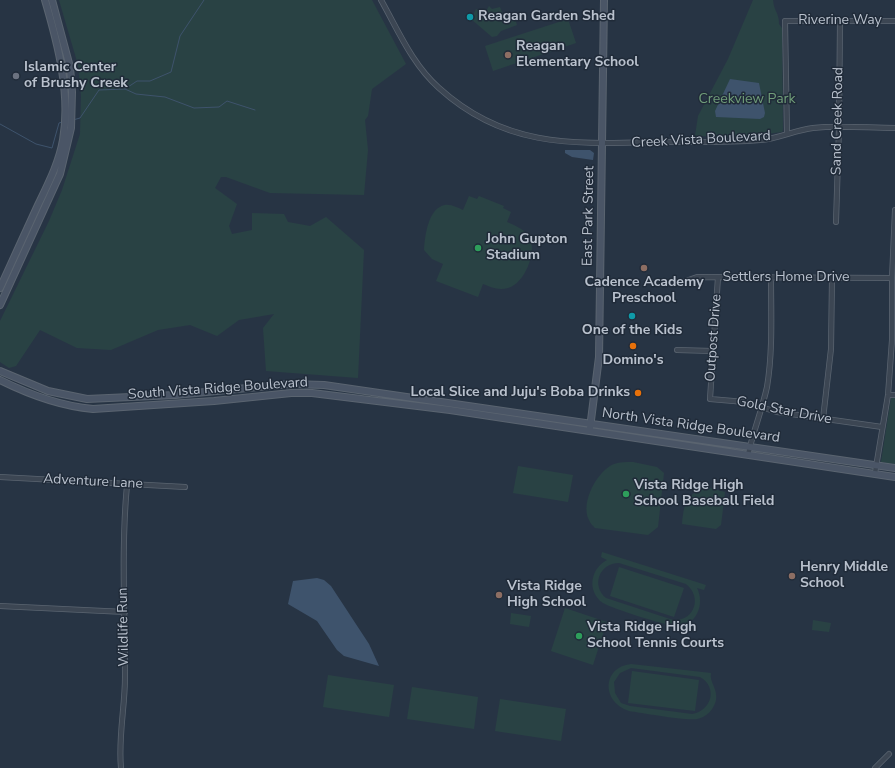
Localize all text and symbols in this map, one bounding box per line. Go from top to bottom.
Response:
place label: Reagan Garden Shed [478,9,615,25]
marker: Reagan Garden Shed [465,12,475,22]
street label: Riverine Way [798,13,882,29]
place label: Reagan Elementary School [516,39,639,72]
marker: Reagan Elementary School [503,50,513,60]
place label: Islamic Center of Brushy Creek [24,60,128,92]
street label: Sand Creek Road [829,67,847,175]
marker: Islamic Center of Brushy Creek [11,71,21,81]
park label: Creekview Park [698,92,796,108]
street label: Creek Vista Boulevard [631,128,771,152]
street label: East Park Street [580,166,598,266]
place label: John Gupton Stadium [486,232,567,264]
marker: John Gupton Stadium [473,243,483,253]
marker: Cadence Academy Preschool [639,263,649,273]
street label: Settlers Home Drive [722,270,850,286]
place label: Cadence Academy Preschool [584,275,704,308]
street label: Outpost Drive [703,294,725,382]
marker: One of the Kids [627,311,637,321]
place label: One of the Kids [582,323,682,339]
marker: Domino's [628,341,638,351]
place label: Domino's [602,353,664,369]
street label: South Vista Ridge Boulevard [127,374,309,404]
place label: Local Slice and Juju's Boba Drinks [410,385,630,401]
marker: Local Slice and Juju's Boba Drinks [633,388,643,398]
street label: Gold Star Drive [735,394,833,428]
street label: North Vista Ridge Boulevard [601,405,781,447]
street label: Adventure Lane [43,471,143,493]
place label: Vista Ridge High School Baseball Field [634,478,774,510]
marker: Vista Ridge High School Baseball Field [621,489,631,499]
place label: Henry Middle School [800,560,888,592]
marker: Henry Middle School [787,571,797,581]
place label: Vista Ridge High School [507,579,586,612]
street label: Wildlife Run [115,587,133,667]
marker: Vista Ridge High School [494,590,504,600]
place label: Vista Ridge High School Tennis Courts [587,620,724,652]
marker: Vista Ridge High School Tennis Courts [574,631,584,641]

